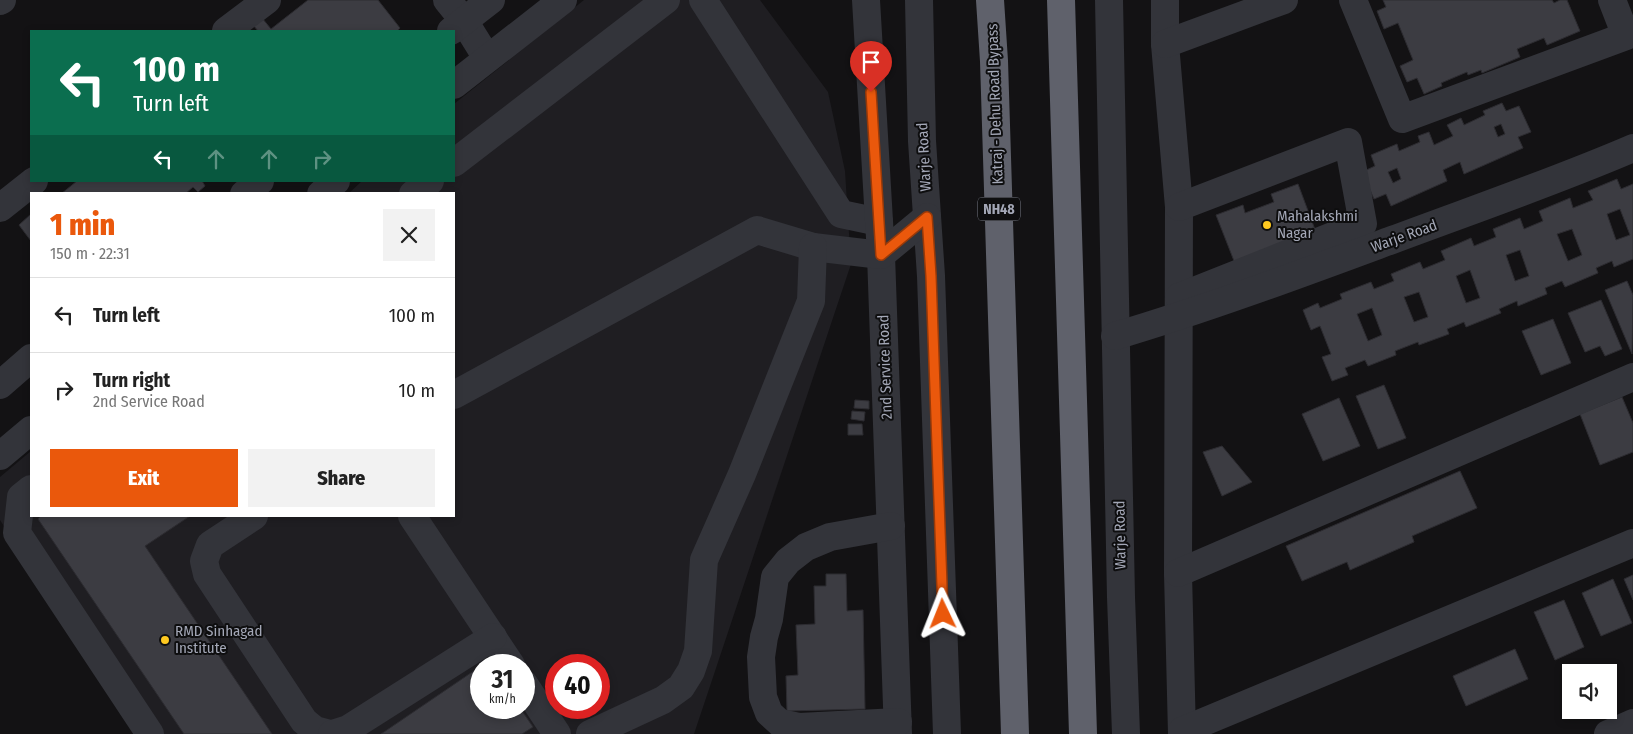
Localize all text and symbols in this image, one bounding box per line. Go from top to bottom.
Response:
street label: Katraj - Dehu Road Bypass [983,23,1007,185]
pin [850,41,892,92]
text: 100 m [133,48,220,90]
icon: arrive [857,48,885,76]
icon: left [50,50,115,115]
text: Turn left [133,90,209,117]
street label: Warje Road [913,122,935,192]
icon: left [149,145,177,173]
icon: ahead [202,145,230,173]
icon: ahead [255,145,283,173]
icon: right [308,145,336,173]
road number: NH48 [978,198,1020,220]
text: 1 min [50,207,115,243]
place label: Mahalakshmi Nagar [1277,207,1358,242]
button: close [383,209,435,261]
street label: Warje Road [1368,216,1440,256]
marker: Mahalakshmi Nagar [1261,219,1273,231]
text: 150 m · 22:31 [50,244,130,263]
icon: left [50,301,78,329]
text: Turn left [93,304,160,327]
text: 100 m [389,304,435,327]
street label: 2nd Service Road [874,314,896,420]
text: Turn right [93,369,170,392]
icon: right [50,376,78,404]
text: 10 m [399,379,435,402]
text: 2nd Service Road [93,392,205,411]
button: Exit [50,449,238,507]
button: Share [248,449,435,507]
street label: Warje Road [1110,500,1130,570]
position arrow [916,587,968,639]
place label: RMD Sinhagad Institute [175,622,262,657]
marker: RMD Sinhagad Institute [159,634,171,646]
speed limit sign: 40 [545,654,610,719]
map controls [1562,664,1617,719]
button: sound [1562,664,1617,719]
text: 31 [492,665,513,695]
text: km/h [489,692,516,706]

